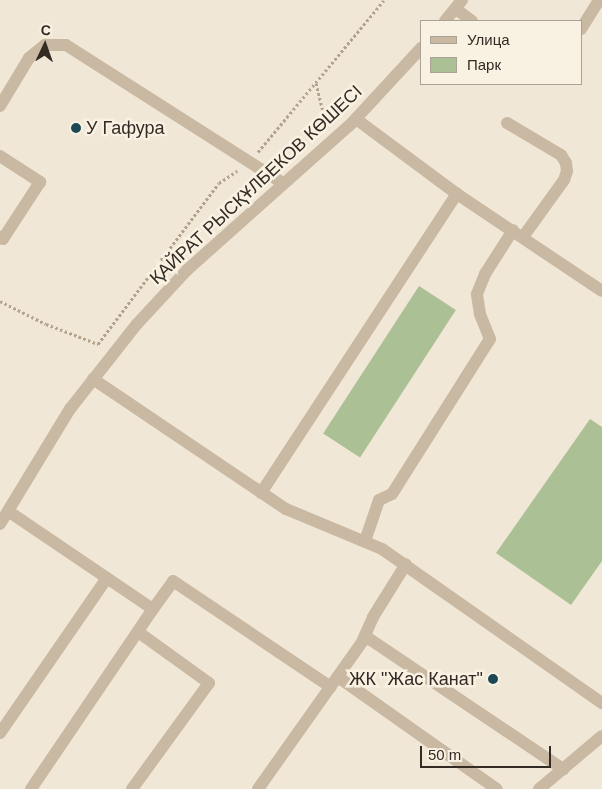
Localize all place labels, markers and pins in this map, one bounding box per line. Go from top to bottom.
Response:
place label: У Гафура [86,117,165,139]
marker: У Гафура [70,122,82,134]
place label: ЖК "Жас Канат" [349,668,483,690]
marker: ЖК "Жас Канат" [487,673,499,685]

